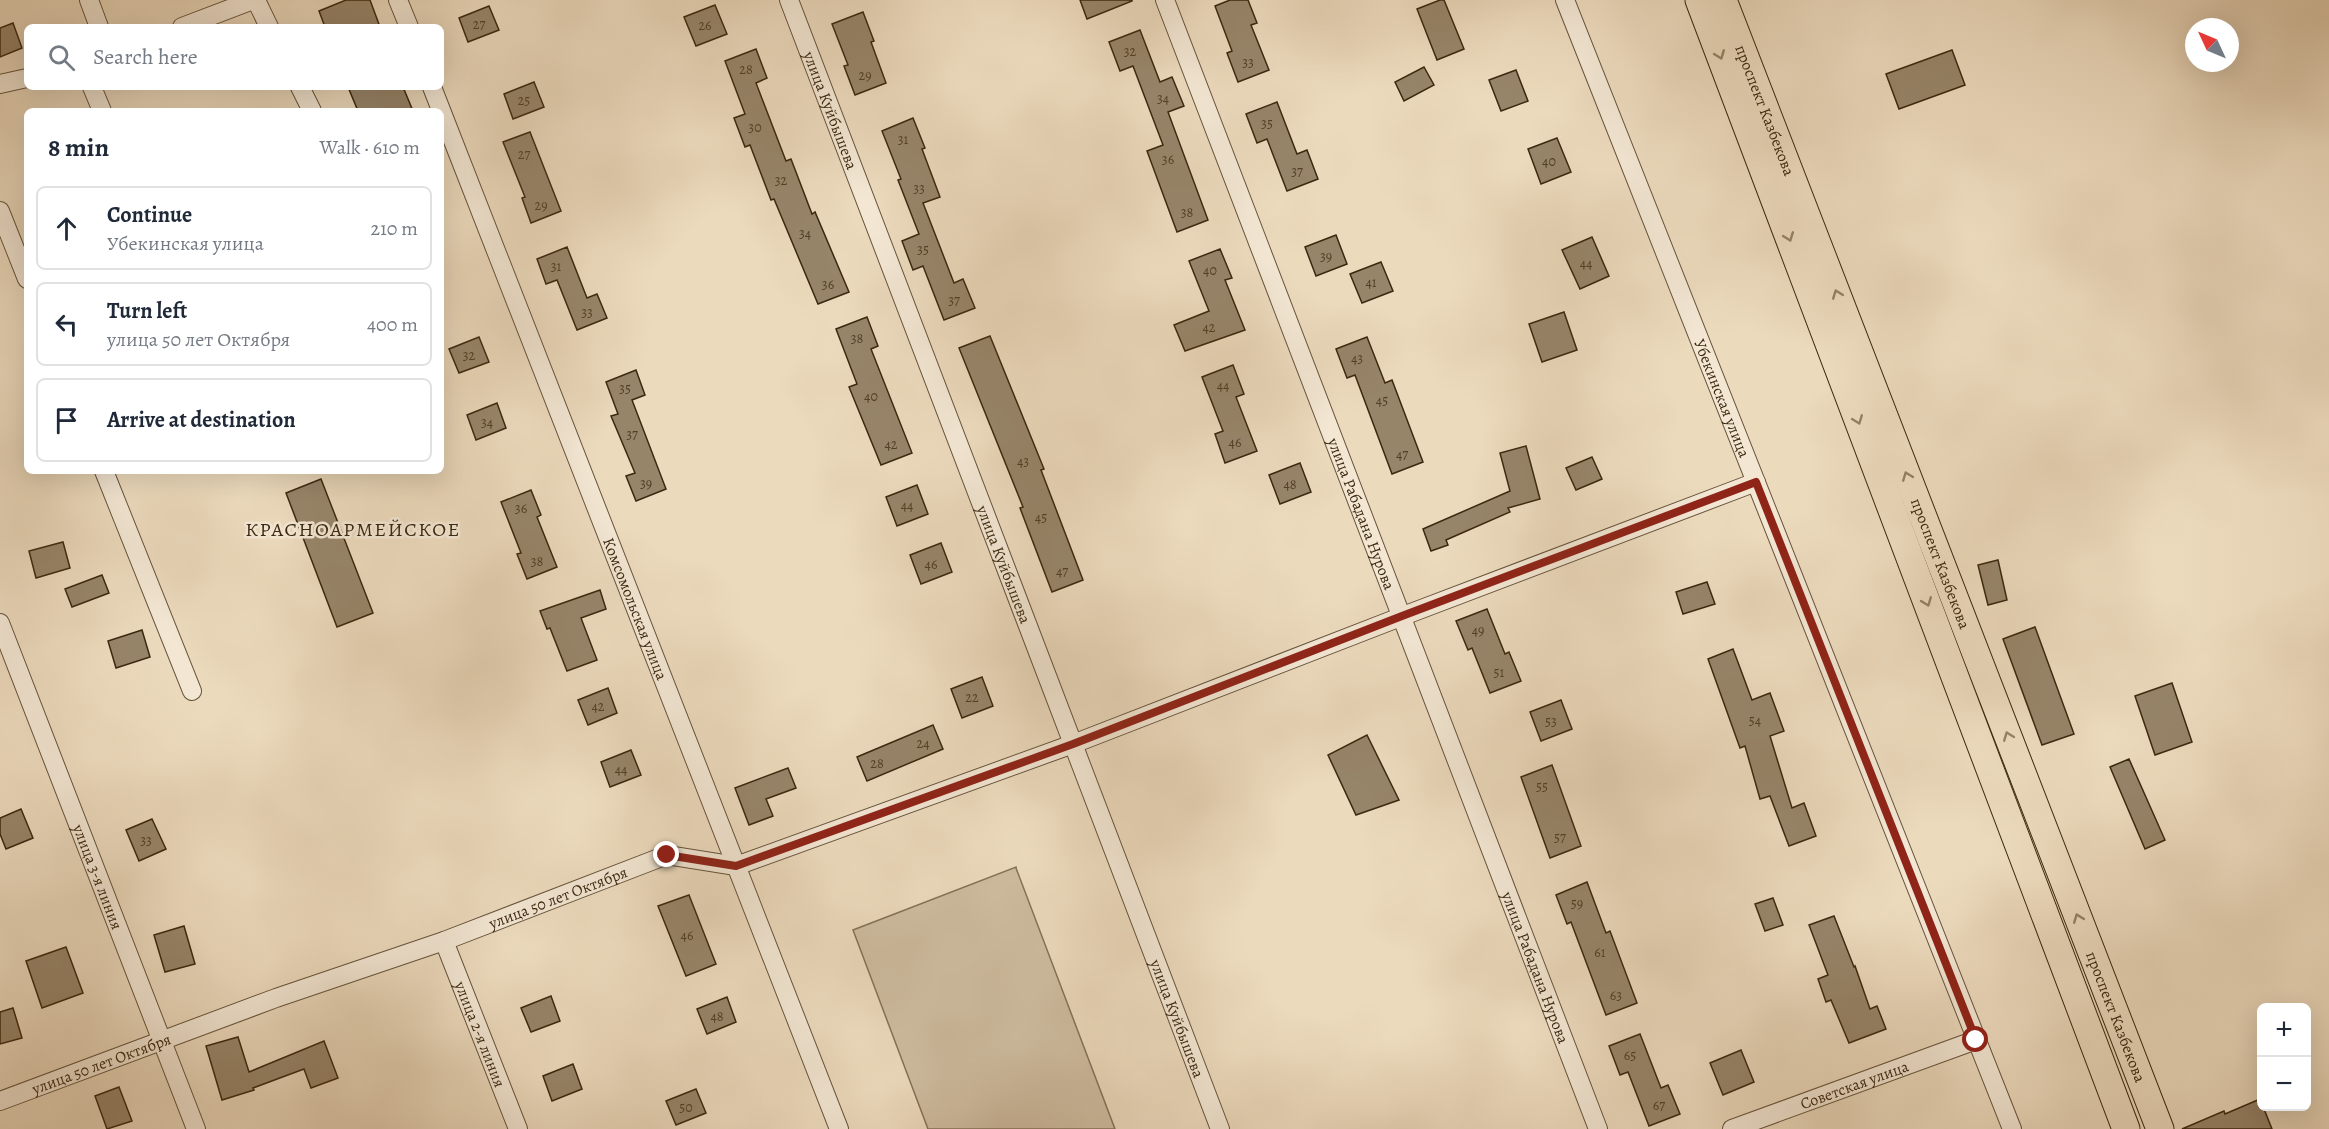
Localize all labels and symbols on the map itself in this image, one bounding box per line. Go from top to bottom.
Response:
house number: 27 [473,15,485,34]
house number: 26 [698,16,712,35]
north arrow [2185,18,2239,72]
house number: 32 [1124,42,1137,61]
street label: проспект Казбекова [1729,42,1800,180]
street label: улица Куйбышева [797,47,863,173]
one-way arrow [1713,49,1725,60]
house number: 33 [1242,53,1254,72]
house number: 28 [739,60,753,79]
house number: 29 [858,66,872,85]
house number: 34 [1157,89,1169,108]
house number: 25 [518,91,530,110]
house number: 35 [1261,114,1273,133]
house number: 30 [748,118,762,137]
house number: 31 [898,130,909,149]
house number: 27 [518,145,530,164]
house number: 36 [1162,150,1174,169]
house number: 40 [1542,152,1556,171]
house number: 37 [1291,162,1303,181]
house number: 32 [775,171,788,190]
house number: 33 [913,179,925,198]
house number: 29 [534,196,548,215]
house number: 38 [1181,203,1194,222]
house number: 34 [799,224,811,243]
one-way arrow [1782,231,1794,242]
house number: 35 [917,240,929,259]
house number: 39 [1320,247,1332,266]
house number: 44 [1580,254,1592,273]
house number: 31 [551,257,562,276]
house number: 40 [1203,261,1217,280]
house number: 41 [1365,273,1377,292]
house number: 36 [822,275,834,294]
one-way arrow [1831,289,1844,300]
house number: 37 [948,291,960,310]
house number: 33 [581,303,593,322]
house number: 42 [1203,318,1216,337]
house number: 38 [851,329,864,348]
street label: Убекинская улица [1688,336,1755,461]
house number: 32 [463,346,476,365]
house number: 43 [1351,349,1363,368]
house number: 44 [1217,376,1229,395]
house number: 35 [619,379,631,398]
house number: 40 [864,387,878,406]
house number: 45 [1376,391,1388,410]
house number: 34 [481,413,493,432]
one-way arrow [1851,413,1863,424]
house number: 37 [626,425,638,444]
house number: 46 [1229,433,1241,452]
street label: улица Рабадана Нурова [1322,434,1400,594]
house number: 42 [885,435,898,454]
house number: 47 [1396,445,1408,464]
house number: 43 [1017,452,1029,471]
one-way arrow [1902,471,1914,482]
house number: 39 [640,474,652,493]
house number: 48 [1283,475,1297,494]
street label: проспект Казбекова [1905,495,1976,633]
house number: 44 [901,496,913,515]
house number: 36 [515,499,527,518]
street label: улица Куйбышева [971,501,1036,627]
house number: 45 [1035,508,1047,527]
district label: КРАСНОАРМЕЙСКОЕ [245,516,461,543]
street label: Комсомольская улица [597,535,673,684]
house number: 38 [531,552,544,571]
house number: 46 [925,555,937,574]
house number: 47 [1056,562,1068,581]
one-way arrow [1920,596,1932,607]
house number: 49 [1472,621,1484,640]
house number: 51 [1494,663,1505,682]
house number: 22 [965,688,979,707]
house number: 42 [592,697,605,716]
house number: 54 [1749,711,1761,730]
house number: 53 [1545,712,1557,731]
one-way arrow [2002,731,2015,742]
house number: 24 [917,734,930,753]
house number: 28 [870,754,884,773]
house number: 44 [615,760,627,779]
house number: 55 [1536,777,1548,796]
street label: улица 3-я линия [67,820,128,933]
house number: 57 [1554,828,1566,847]
house number: 33 [140,831,152,850]
route end [653,841,679,867]
street label: улица 50 лет Октября [485,861,631,935]
street label: улица Рабадана Нурова [1496,888,1574,1047]
house number: 59 [1571,894,1583,913]
one-way arrow [2073,913,2085,924]
house number: 46 [681,926,693,945]
house number: 61 [1594,943,1606,962]
street label: проспект Казбекова [2080,948,2151,1086]
street label: улица Куйбышева [1144,955,1210,1082]
street label: улица 2-я линия [449,977,511,1091]
house number: 63 [1610,986,1622,1005]
house number: 48 [710,1007,724,1026]
route start [1962,1026,1988,1052]
street label: улица 50 лет Октября [28,1028,174,1100]
house number: 65 [1624,1046,1636,1065]
street label: Советская улица [1797,1055,1912,1115]
house number: 67 [1653,1096,1665,1115]
house number: 50 [679,1098,693,1117]

